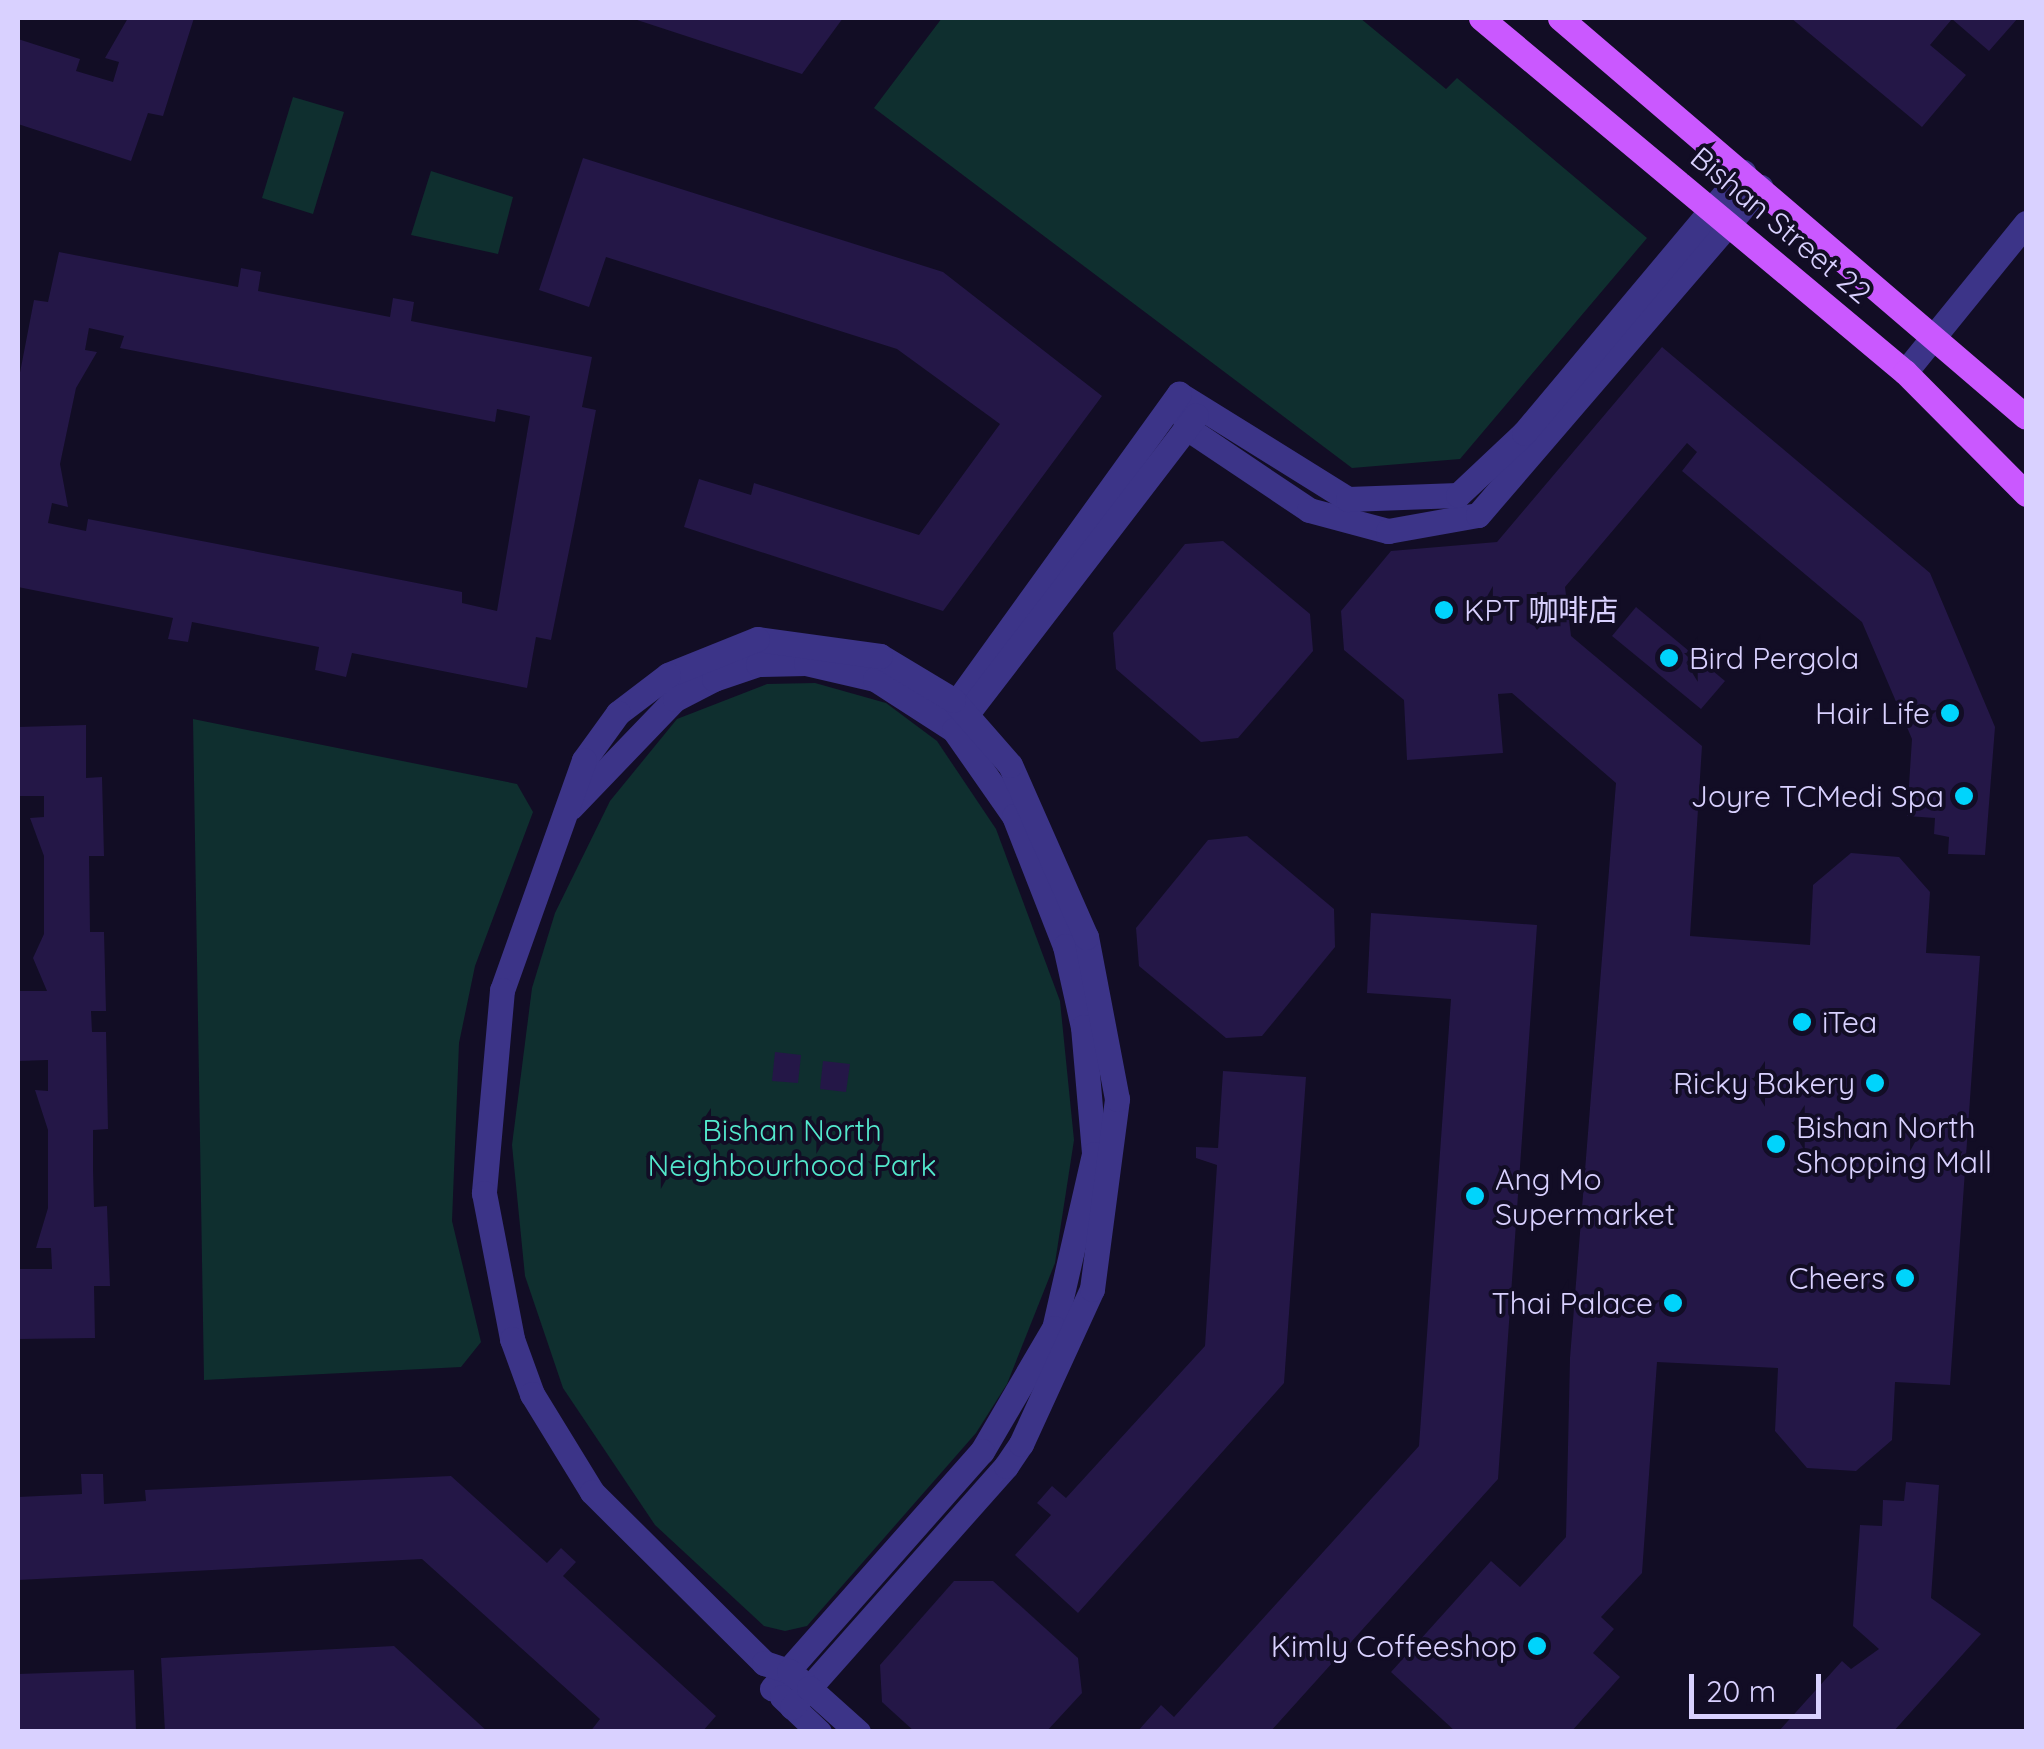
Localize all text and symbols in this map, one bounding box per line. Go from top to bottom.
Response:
street label: Bishan Street 22 [1684,139,1878,311]
place label: KPT 咖啡店 [1464,592,1618,628]
marker: KPT 咖啡店 [1433,599,1455,621]
place label: Bird Pergola [1689,640,1859,676]
marker: Bird Pergola [1658,647,1680,669]
place label: Hair Life [1815,695,1930,731]
marker: Hair Life [1939,702,1961,724]
place label: Joyre TCMedi Spa [1691,778,1944,814]
marker: Joyre TCMedi Spa [1953,785,1975,807]
place label: iTea [1822,1004,1877,1040]
marker: iTea [1791,1011,1813,1033]
place label: Ricky Bakery [1673,1065,1855,1101]
marker: Ricky Bakery [1864,1072,1886,1094]
place label: Bishan North Shopping Mall [1796,1109,1992,1180]
park label: Bishan North Neighbourhood Park [647,1112,937,1182]
marker: Bishan North Shopping Mall [1765,1133,1787,1155]
place label: Ang Mo Supermarket [1495,1161,1675,1232]
marker: Ang Mo Supermarket [1464,1185,1486,1207]
place label: Cheers [1789,1260,1885,1296]
marker: Cheers [1894,1267,1916,1289]
place label: Thai Palace [1492,1285,1653,1321]
marker: Thai Palace [1662,1292,1684,1314]
place label: Kimly Coffeeshop [1271,1628,1517,1664]
marker: Kimly Coffeeshop [1526,1635,1548,1657]
scale bar [1694,1654,1826,1716]
text: 20 m [1706,1672,1776,1710]

